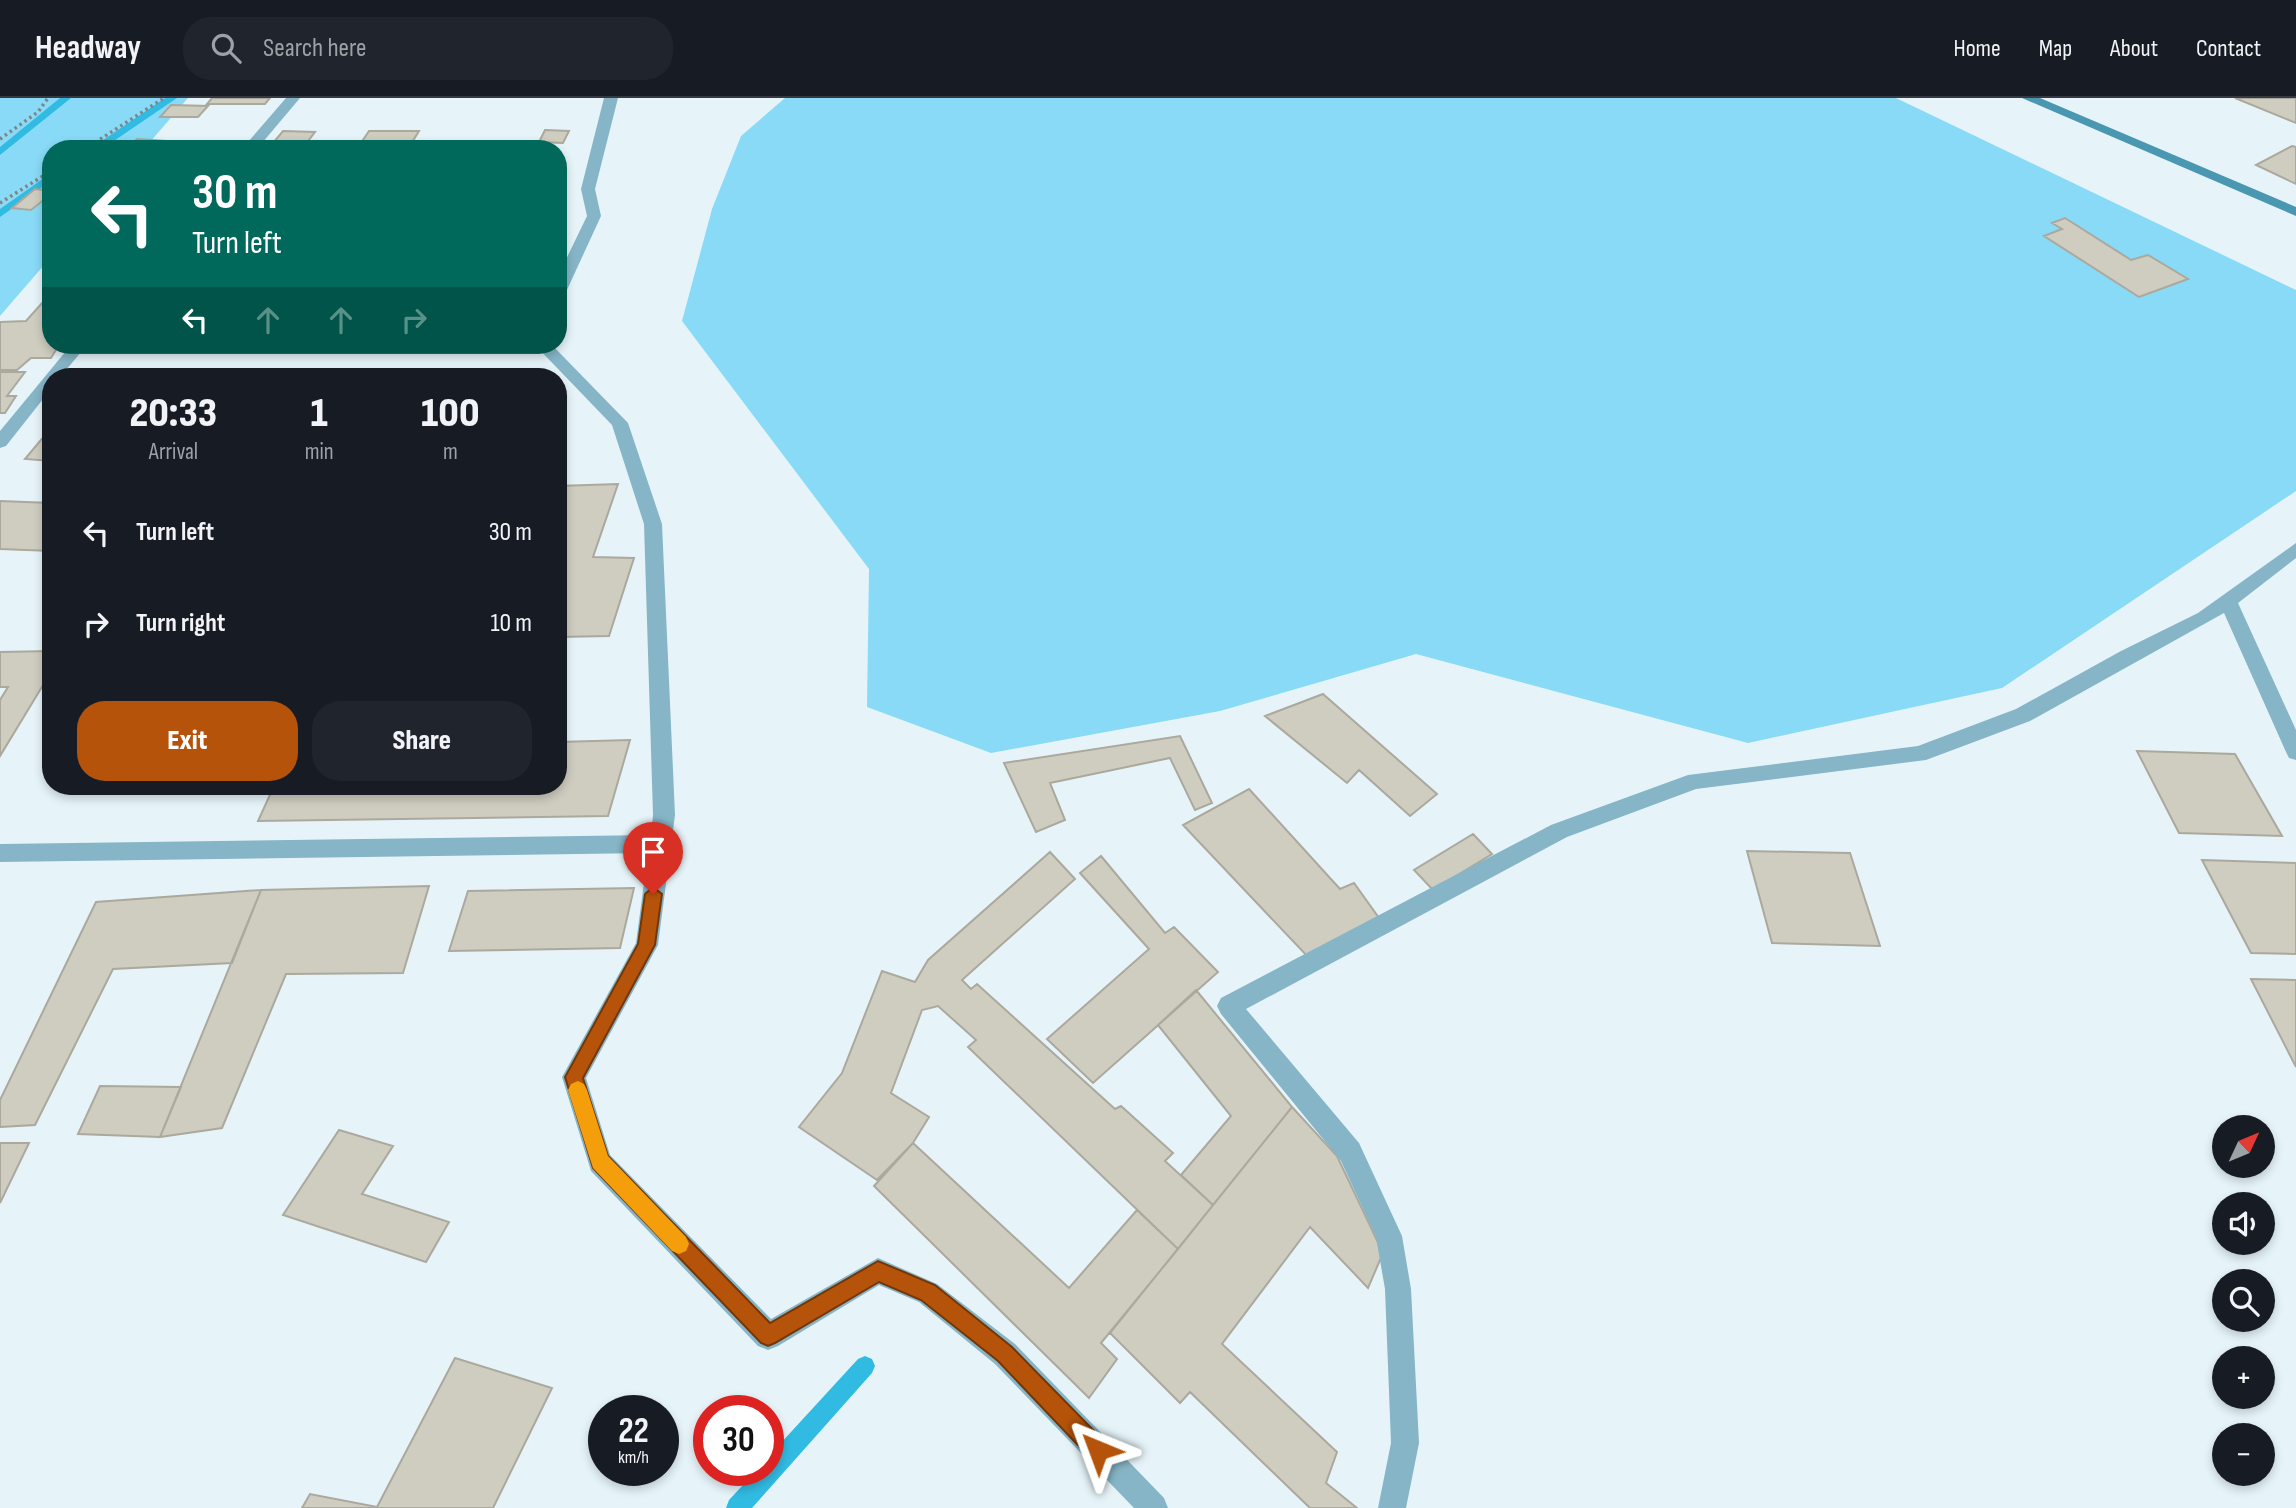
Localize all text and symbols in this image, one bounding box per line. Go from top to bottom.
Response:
search box [183,17,673,80]
text: Headway [35,28,141,68]
icon: search [207,29,245,67]
text: Search here [263,33,366,64]
text: Home [1953,34,2001,63]
text: Map [2039,34,2072,63]
text: About [2110,34,2158,63]
text: Contact [2196,34,2261,63]
text: 30 m [192,164,277,223]
icon: left [77,168,168,259]
text: Turn left [192,224,282,263]
icon: left [176,301,214,339]
icon: ahead [249,301,287,339]
icon: ahead [322,301,360,339]
icon: right [395,301,433,339]
text: 20:33 [130,388,217,439]
text: 1 [311,388,328,439]
text: 100 [421,388,479,439]
text: Arrival [149,438,198,466]
text: min [305,438,334,466]
text: m [443,438,458,466]
icon: left [77,514,115,552]
text: Turn left [136,517,214,548]
text: 30 m [489,517,532,548]
icon: right [77,605,115,643]
text: Turn right [136,608,225,639]
text: 10 m [490,608,532,639]
button: Exit [77,701,298,781]
button: Share [312,701,532,781]
pin [623,822,683,894]
icon: arrive [634,833,672,871]
north arrow [2212,1115,2275,1178]
map controls [2212,1115,2275,1486]
button: sound [2212,1192,2275,1255]
button: search [2212,1269,2275,1332]
button: + [2212,1346,2275,1409]
speed limit sign: 30 [693,1395,784,1486]
text: 22 [618,1410,649,1453]
position arrow [1061,1413,1135,1487]
button: − [2212,1423,2275,1486]
text: km/h [618,1447,649,1468]

